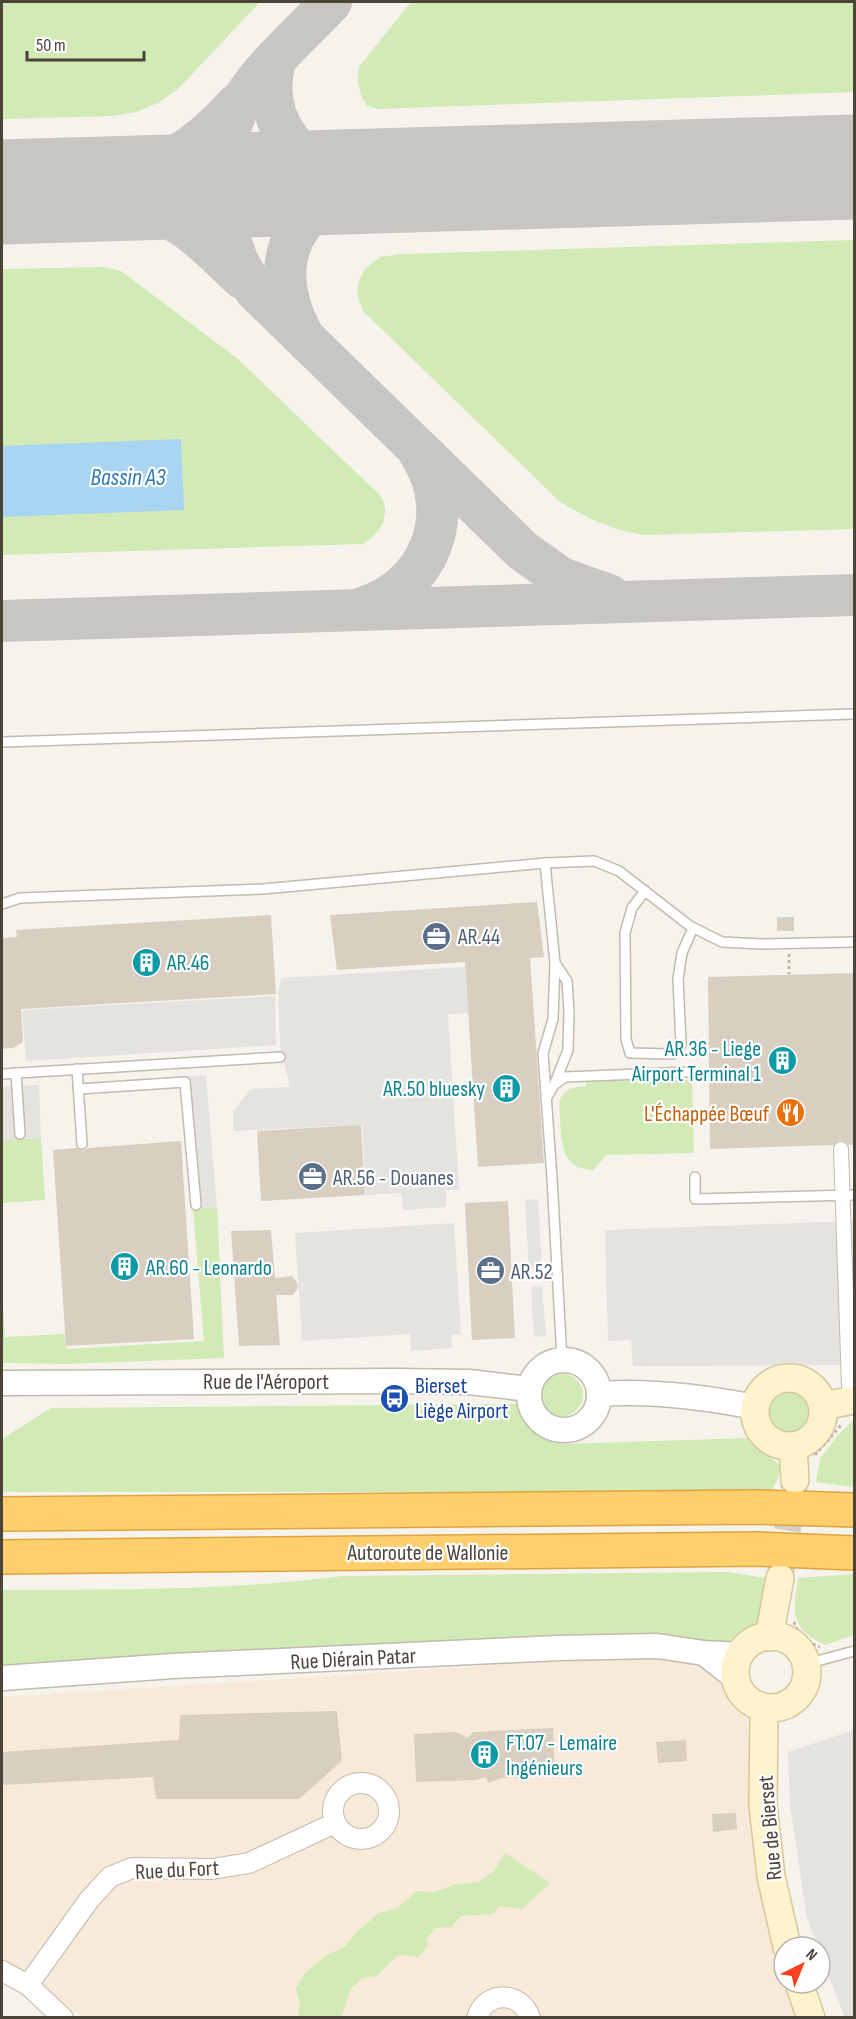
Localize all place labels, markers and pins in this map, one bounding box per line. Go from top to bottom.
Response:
office icon: AR.44 [421,920,453,952]
place label: AR.44 [457,924,500,951]
building icon: AR.46 [130,946,162,978]
place label: AR.46 [166,950,210,977]
place label: AR.36 - Liege Airport Terminal 1 [631,1036,761,1088]
building icon: AR.36 - Liege Airport Terminal 1 [766,1045,798,1077]
building icon: AR.50 bluesky [490,1072,522,1104]
place label: AR.50 bluesky [382,1076,485,1103]
restaurant icon: L'Échappée Bœuf [774,1097,806,1129]
place label: L'Échappée Bœuf [644,1101,770,1128]
office icon: AR.56 - Douanes [296,1161,328,1193]
place label: AR.56 - Douanes [332,1165,454,1192]
building icon: AR.60 - Leonardo [109,1251,141,1283]
place label: AR.60 - Leonardo [145,1255,272,1282]
office icon: AR.52 [474,1255,506,1287]
place label: AR.52 [510,1259,553,1286]
place label: Bierset Liège Airport [415,1373,509,1425]
bus stop icon: Bierset Liège Airport [378,1382,410,1414]
place label: FT.07 - Lemaire Ingénieurs [506,1730,617,1782]
building icon: FT.07 - Lemaire Ingénieurs [469,1739,501,1771]

